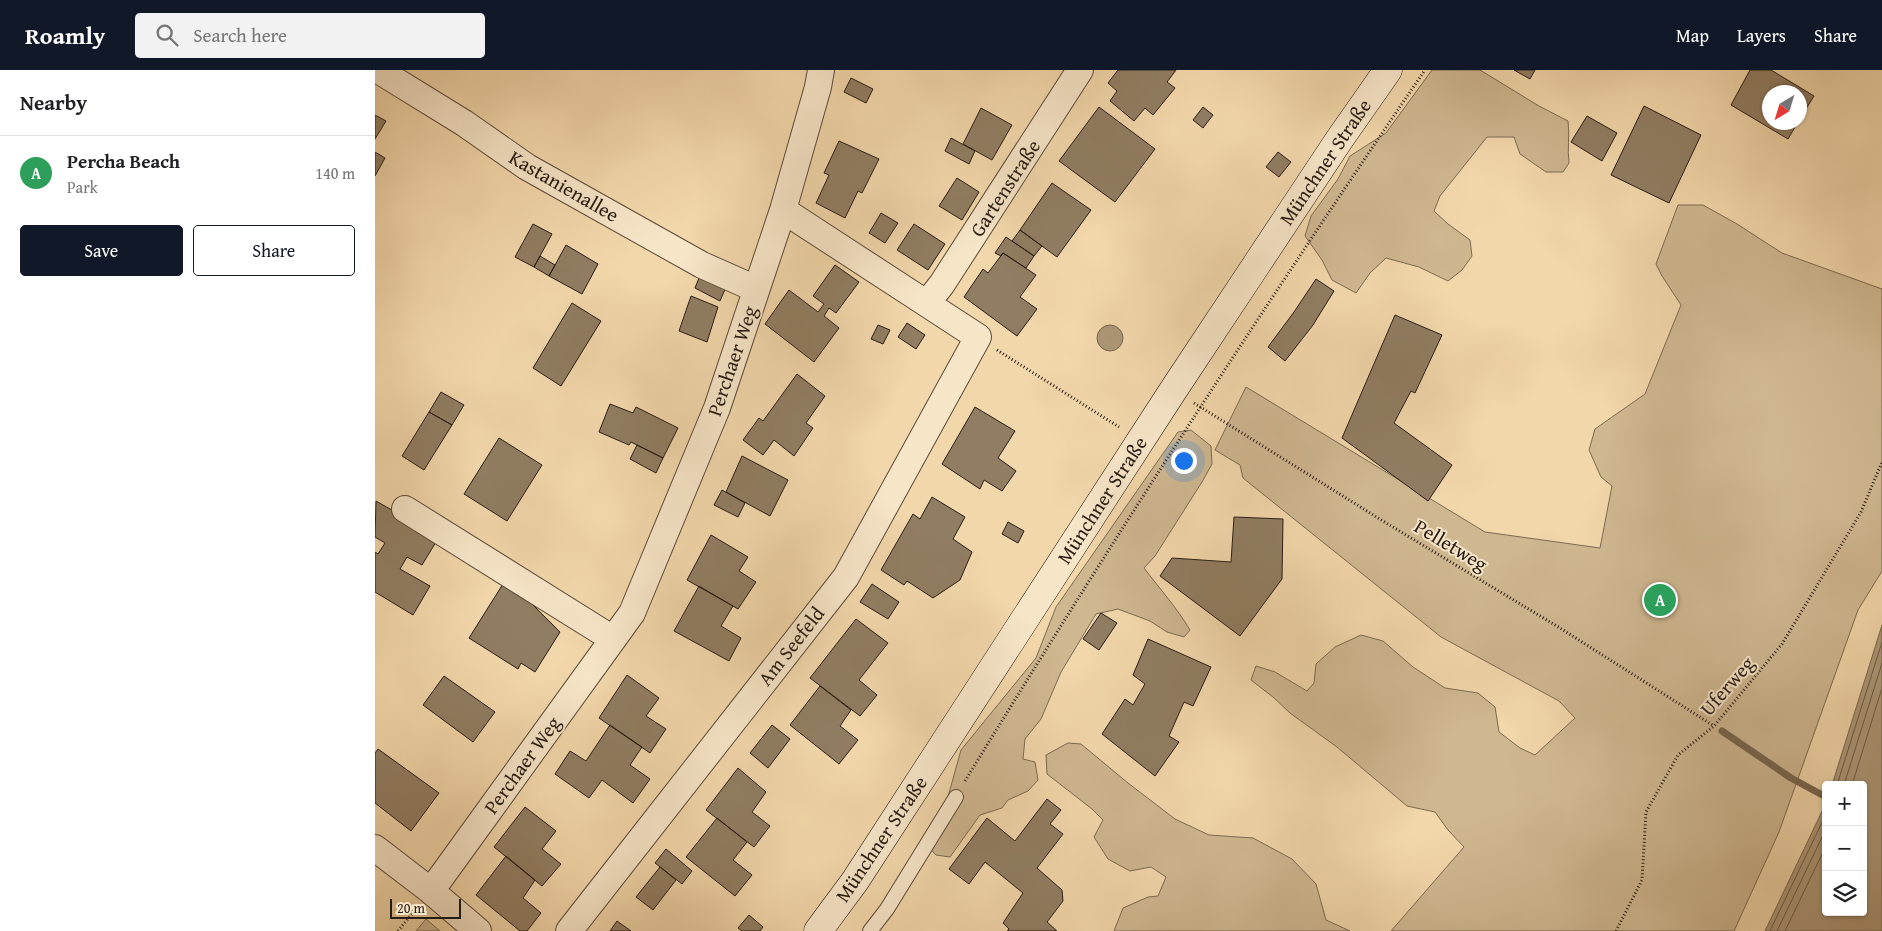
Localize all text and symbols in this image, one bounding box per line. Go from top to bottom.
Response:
search box [135,13,485,58]
text: Roamly [25,18,105,53]
icon: search [153,21,181,49]
text: Search here [193,21,287,49]
text: Map [1676,22,1709,49]
text: Layers [1737,22,1786,49]
text: Share [1814,22,1857,49]
north arrow [1762,85,1807,130]
text: Nearby [20,87,87,118]
street label: Münchner Straße [1271,93,1378,231]
street label: Gartenstraße [962,133,1047,242]
street label: Kastanienallee [504,142,625,229]
text: Percha Beach [67,147,180,175]
text: A [31,161,41,185]
text: 140 m [315,161,355,185]
text: Park [67,175,98,199]
button: Save [20,225,183,276]
button: Share [193,225,355,276]
street label: Perchaer Weg [699,302,764,420]
street label: Münchner Straße [1049,430,1154,569]
your location [1171,448,1197,474]
street label: Pelletweg [1409,511,1493,578]
pin: A [1644,581,1676,619]
street label: Am Seefeld [750,600,831,691]
street label: Uferweg [1693,650,1761,722]
street label: Perchaer Weg [476,710,567,820]
street label: Münchner Straße [827,770,934,908]
map controls [1822,781,1867,916]
button: + [1822,781,1867,826]
button: − [1822,826,1867,871]
button: layers [1822,871,1867,916]
scale bar [390,896,461,919]
text: 20 m [397,898,425,918]

